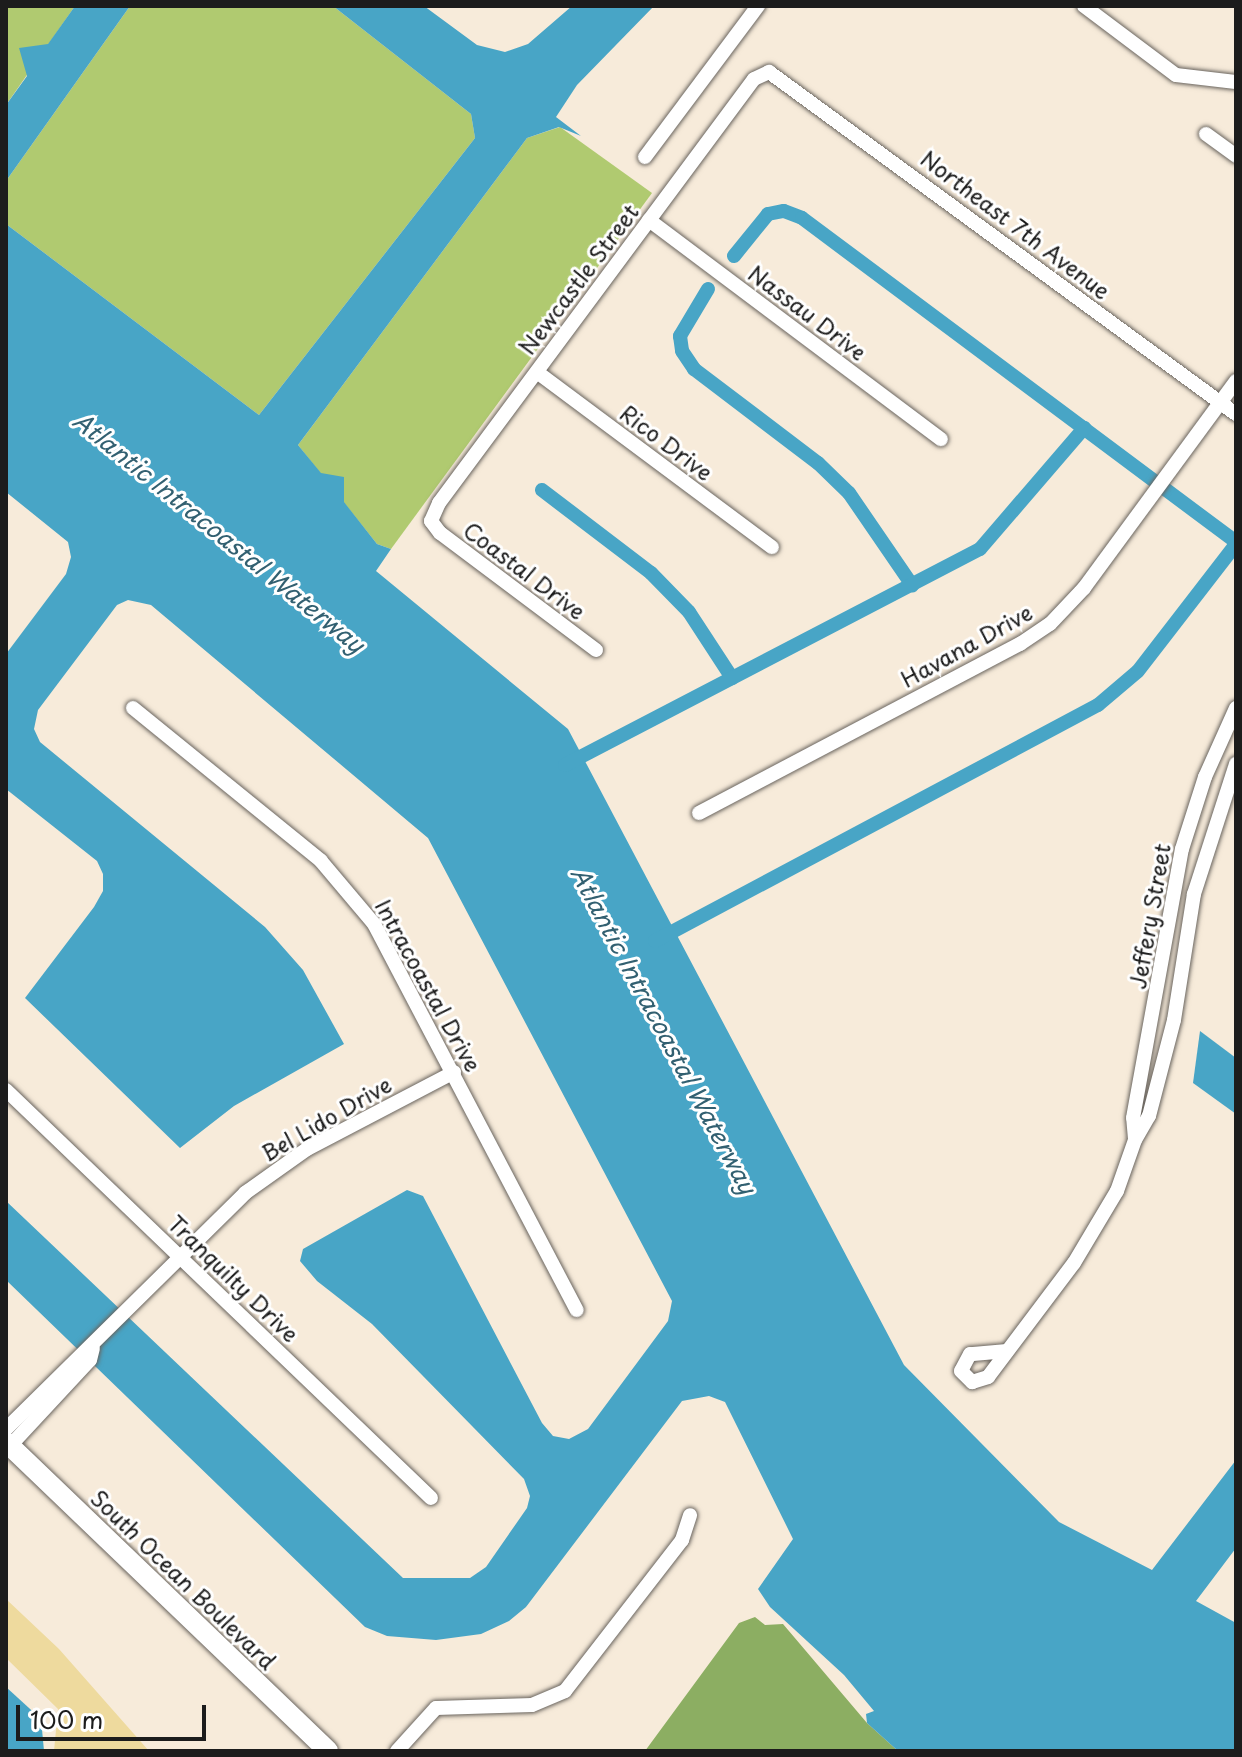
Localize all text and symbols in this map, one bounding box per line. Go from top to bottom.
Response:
street label: Northeast 7th Avenue [916,144,1116,304]
street label: Newcastle Street [513,198,643,360]
street label: Nassau Drive [744,259,872,365]
street label: Rico Drive [616,399,718,485]
water label: Atlantic Intracoastal Waterway [67,405,371,659]
street label: Coastal Drive [459,516,591,624]
street label: Havana Drive [896,598,1036,692]
street label: Jeffery Street [1123,841,1175,991]
water label: Atlantic Intracoastal Waterway [565,861,763,1199]
street label: Intracoastal Drive [371,894,487,1076]
street label: Bel Lido Drive [256,1070,396,1166]
street label: Tranquilty Drive [163,1209,305,1347]
street label: South Ocean Boulevard [86,1484,282,1674]
scale bar [20,1689,210,1739]
text: 100 m [30,1701,103,1737]

